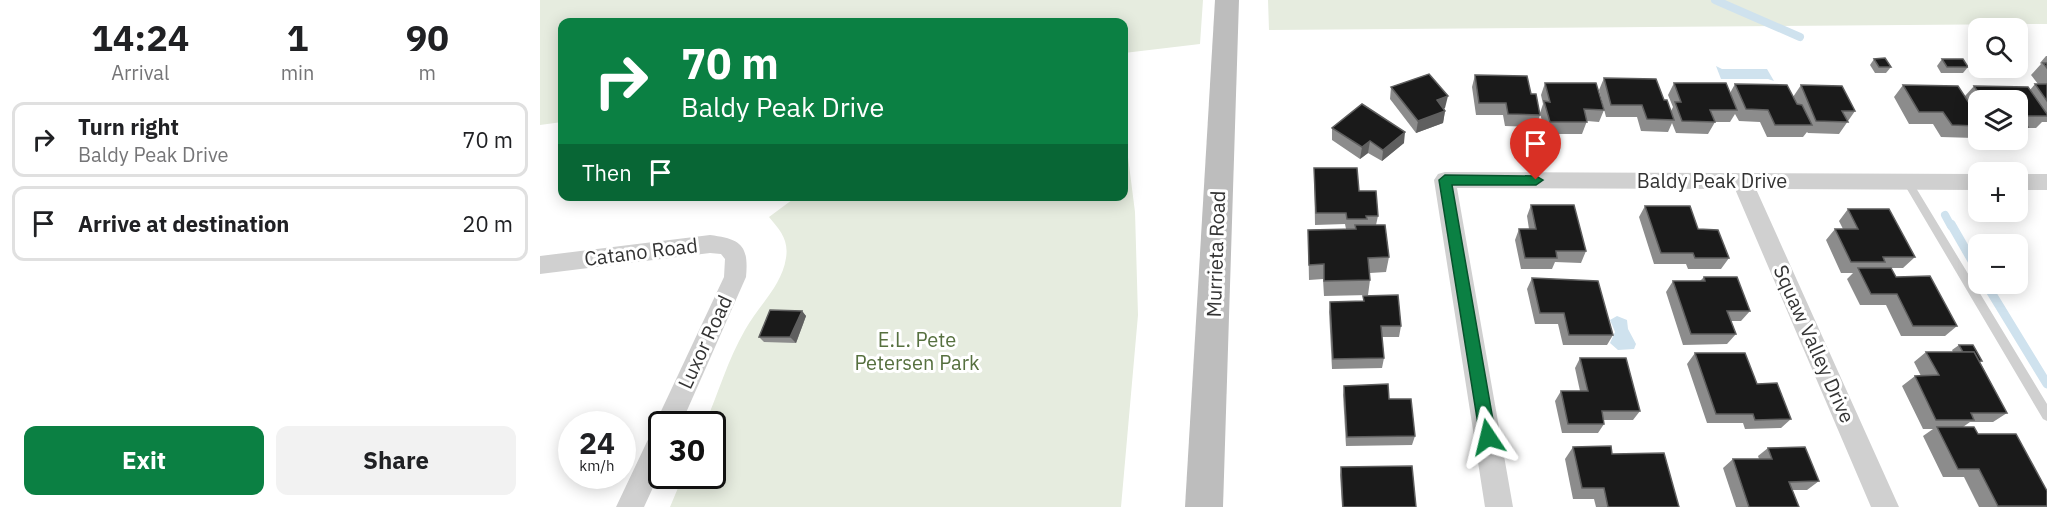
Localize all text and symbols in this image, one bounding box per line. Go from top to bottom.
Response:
text: 14:24 [91,14,189,61]
text: 1 [287,14,308,61]
text: 90 [406,14,449,61]
map controls [1968,18,2028,294]
button: search [1968,18,2028,78]
text: 70 m [681,36,779,91]
icon: right [582,42,660,120]
text: Arrival [111,59,169,86]
text: min [281,59,314,86]
text: m [418,59,436,86]
text: Baldy Peak Drive [681,89,884,124]
button: layers [1968,90,2028,150]
text: Turn right [78,112,179,141]
pin [1510,118,1561,180]
icon: right [27,123,60,156]
text: 70 m [462,125,513,154]
icon: arrive [1519,127,1552,160]
text: Baldy Peak Drive [78,141,229,168]
icon: arrive [644,156,677,189]
text: Then [582,158,632,187]
button: + [1968,162,2028,222]
street label: Baldy Peak Drive [1637,167,1787,194]
street label: Murrieta Road [1200,190,1231,318]
icon: arrive [27,207,60,240]
text: Arrive at destination [78,209,289,238]
text: 20 m [462,209,513,238]
street label: Catano Road [583,231,699,272]
button: − [1968,234,2028,294]
street label: Squaw Valley Drive [1767,261,1861,427]
street label: Luxor Road [671,291,738,393]
park label: E.L. Pete Petersen Park [854,326,980,376]
position arrow [1456,405,1520,469]
speed limit sign: 30 [648,411,726,489]
text: 24 [579,423,615,462]
button: Exit [24,426,264,495]
button: Share [276,426,516,495]
text: km/h [579,456,615,475]

